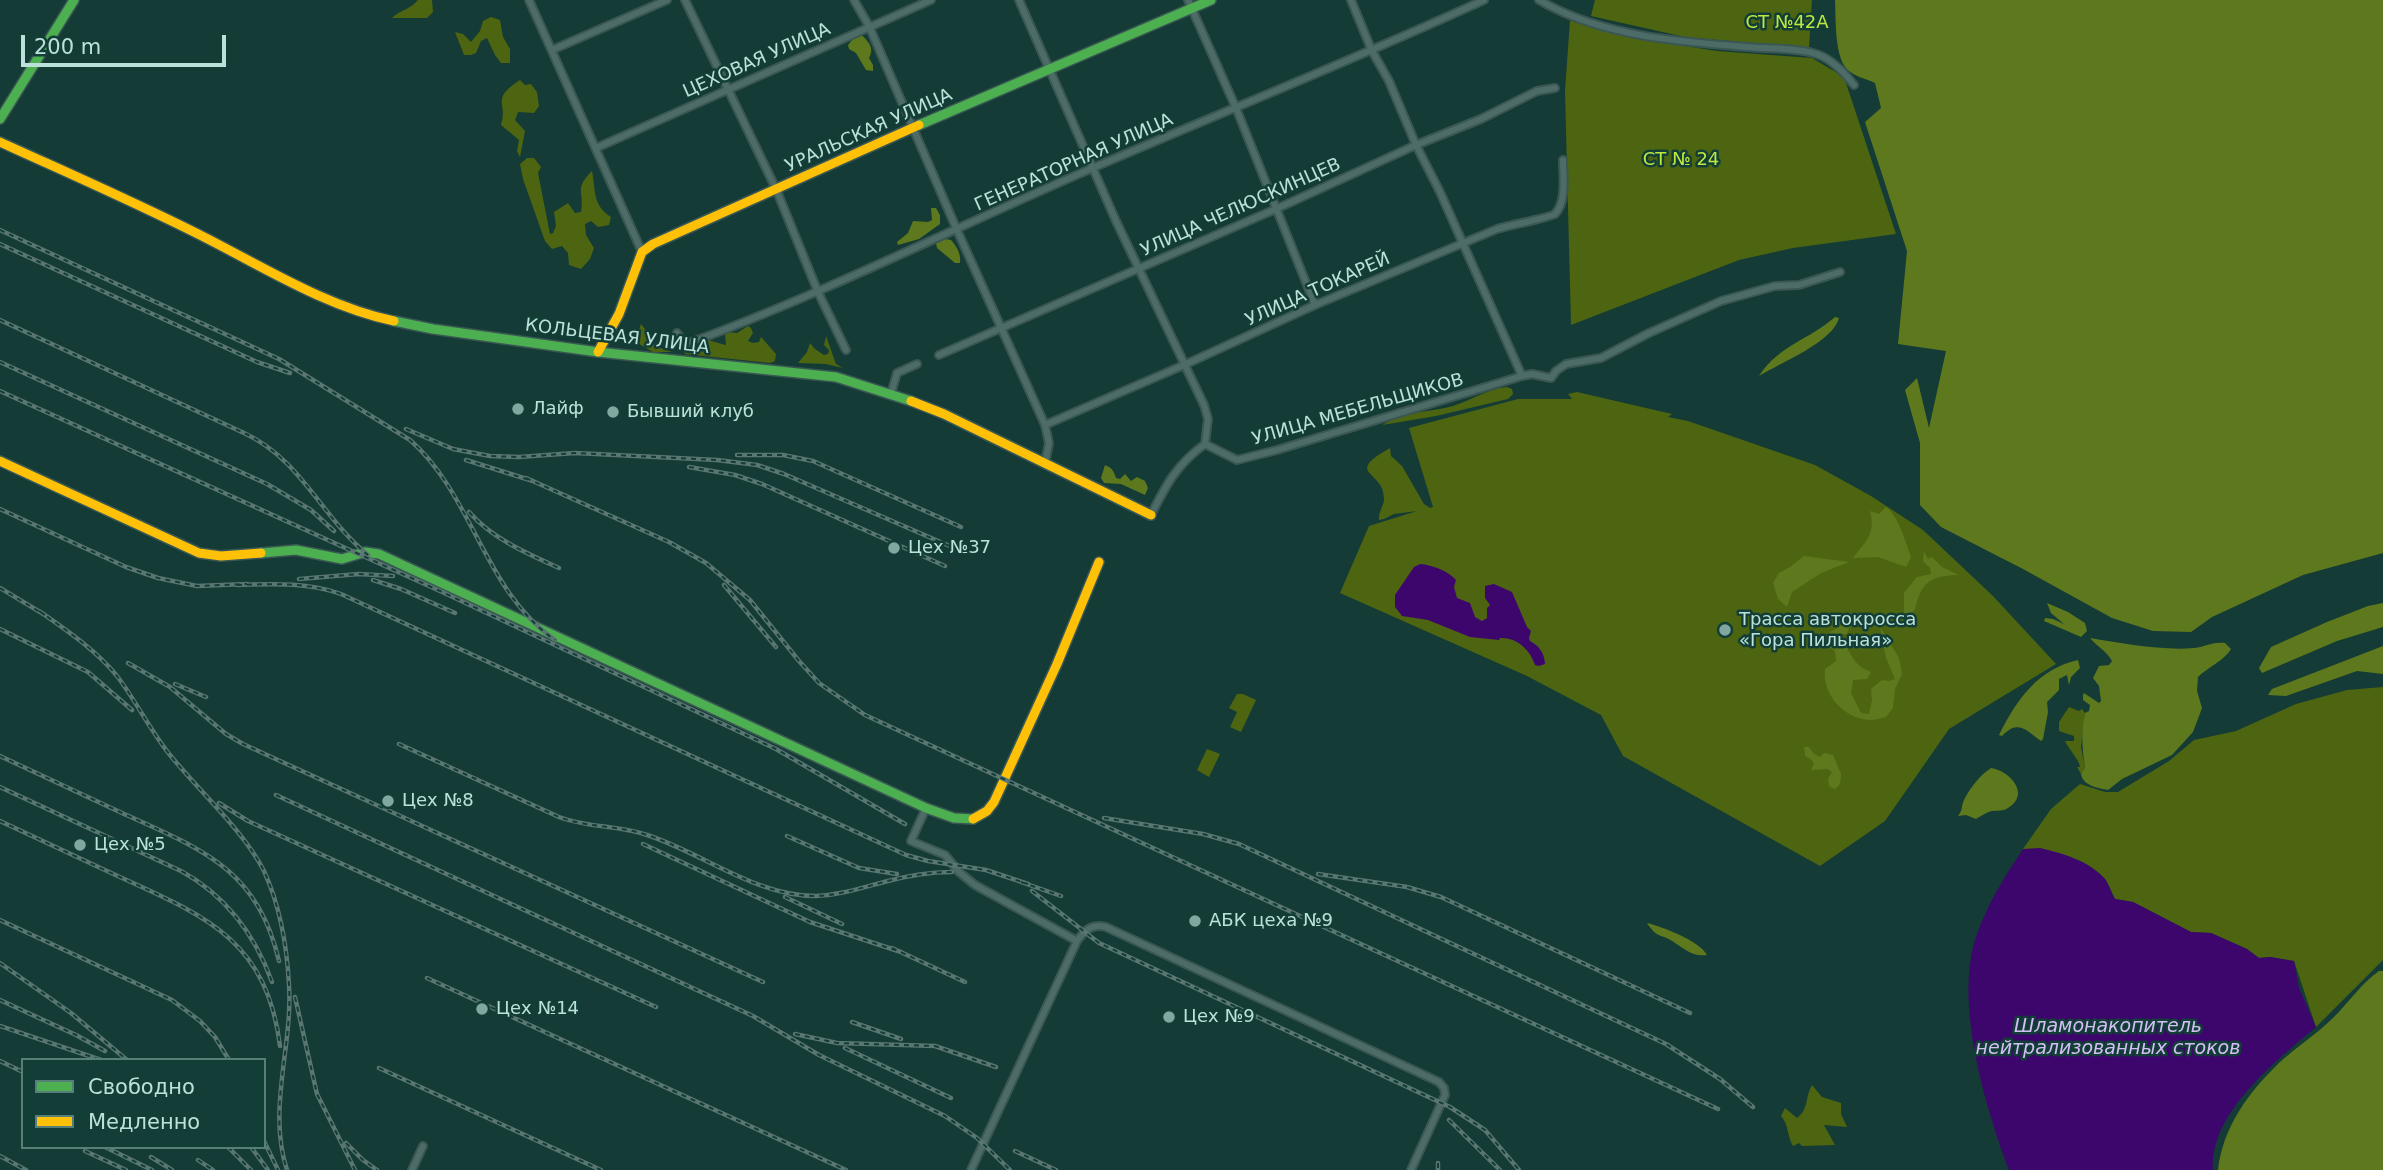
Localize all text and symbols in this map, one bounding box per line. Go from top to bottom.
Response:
park label: СТ №42А [1745,12,1829,34]
street label: ЦЕХОВАЯ УЛИЦА [680,19,834,103]
scale bar [24,21,229,65]
text: 200 m [34,35,101,59]
street label: УРАЛЬСКАЯ УЛИЦА [782,84,956,178]
street label: ГЕНЕРАТОРНАЯ УЛИЦА [972,109,1176,217]
park label: СТ № 24 [1643,149,1719,171]
street label: УЛИЦА ЧЕЛЮСКИНЦЕВ [1138,154,1344,262]
street label: УЛИЦА ТОКАРЕЙ [1242,248,1394,332]
street label: КОЛЬЦЕВАЯ УЛИЦА [524,315,710,359]
street label: УЛИЦА МЕБЕЛЬЩИКОВ [1250,369,1466,451]
place label: Лайф [532,398,584,420]
marker: Лайф [510,401,526,417]
place label: Бывший клуб [627,401,754,423]
marker: Бывший клуб [605,404,621,420]
place label: Цех №37 [908,537,991,559]
marker: Цех №37 [886,540,902,556]
place label: Трасса автокросса «Гора Пильная» [1739,609,1916,652]
marker: Трасса автокросса «Гора Пильная» [1717,622,1733,638]
place label: Цех №8 [402,790,474,812]
marker: Цех №8 [380,793,396,809]
place label: Цех №5 [94,834,166,856]
marker: Цех №5 [72,837,88,853]
place label: АБК цеха №9 [1209,910,1333,932]
marker: АБК цеха №9 [1187,913,1203,929]
place label: Цех №14 [496,998,579,1020]
marker: Цех №14 [474,1001,490,1017]
place label: Цех №9 [1183,1006,1255,1028]
marker: Цех №9 [1161,1009,1177,1025]
water label: Шламонакопитель нейтрализованных стоков [1976,1016,2240,1060]
legend [21,1058,266,1149]
text: Свободно [88,1075,195,1099]
text: Медленно [88,1110,200,1134]

